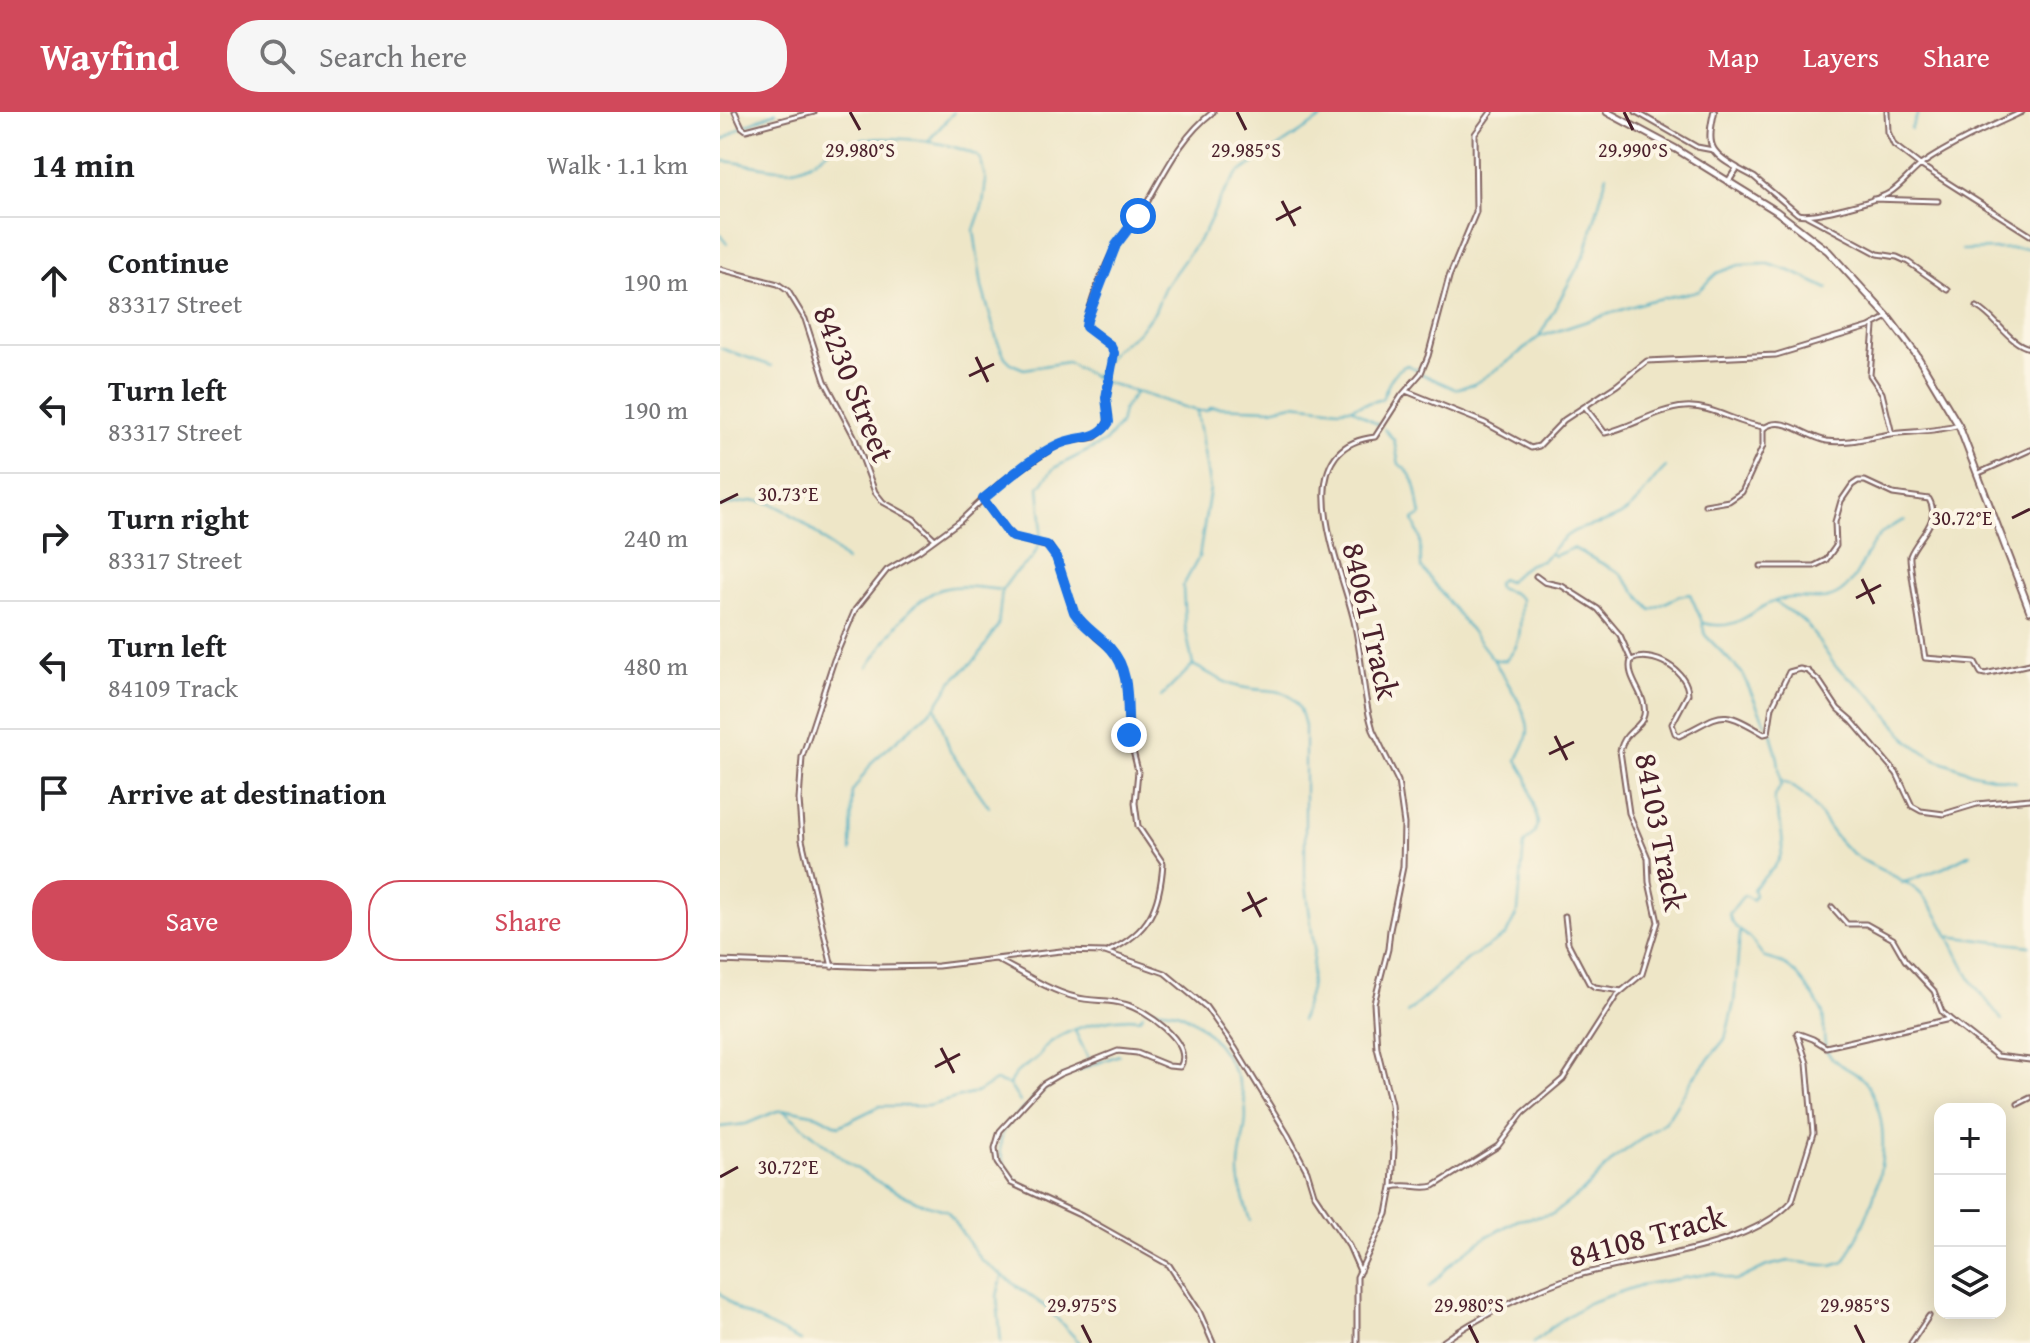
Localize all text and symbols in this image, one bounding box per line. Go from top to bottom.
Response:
search box [227,20,787,92]
text: Wayfind [40,28,179,84]
icon: search [255,34,299,78]
text: Search here [319,34,467,78]
text: Map [1708,36,1759,77]
text: Layers [1803,36,1879,77]
text: Share [1923,36,1990,77]
text: 29.980°S [825,135,895,164]
text: 29.985°S [1211,135,1281,164]
text: 29.990°S [1598,135,1668,164]
text: 14 min [32,140,134,189]
text: Walk · 1.1 km [547,145,688,184]
route start [1120,198,1156,234]
text: Continue [108,240,229,284]
icon: ahead [32,259,76,303]
text: 190 m [623,262,688,301]
text: 83317 Street [108,284,242,323]
street label: 84230 Street [802,299,907,469]
text: Turn left [108,368,227,412]
icon: left [32,387,76,431]
text: 190 m [623,390,688,429]
text: 83317 Street [108,412,242,451]
text: 30.73°E [758,479,818,508]
text: Turn right [108,496,249,540]
text: 30.72°E [1932,503,1992,532]
icon: right [32,515,76,559]
text: 240 m [623,518,688,557]
street label: 84061 Track [1331,538,1413,705]
text: 83317 Street [108,540,242,579]
text: Turn left [108,624,227,668]
icon: left [32,643,76,687]
text: 480 m [623,646,688,685]
text: 84109 Track [108,668,238,707]
route end [1111,717,1147,753]
street label: 84103 Track [1623,749,1700,916]
icon: arrive [32,771,76,815]
text: Arrive at destination [108,771,386,815]
button: Save [32,880,352,961]
button: Share [368,880,688,961]
map controls [1934,1103,2006,1319]
button: + [1934,1103,2006,1175]
text: 30.72°E [758,1152,818,1181]
button: − [1934,1175,2006,1247]
street label: 84108 Track [1564,1192,1731,1279]
button: layers [1934,1247,2006,1319]
text: 29.975°S [1047,1290,1117,1319]
text: 29.980°S [1434,1290,1504,1319]
text: 29.985°S [1820,1290,1890,1319]

